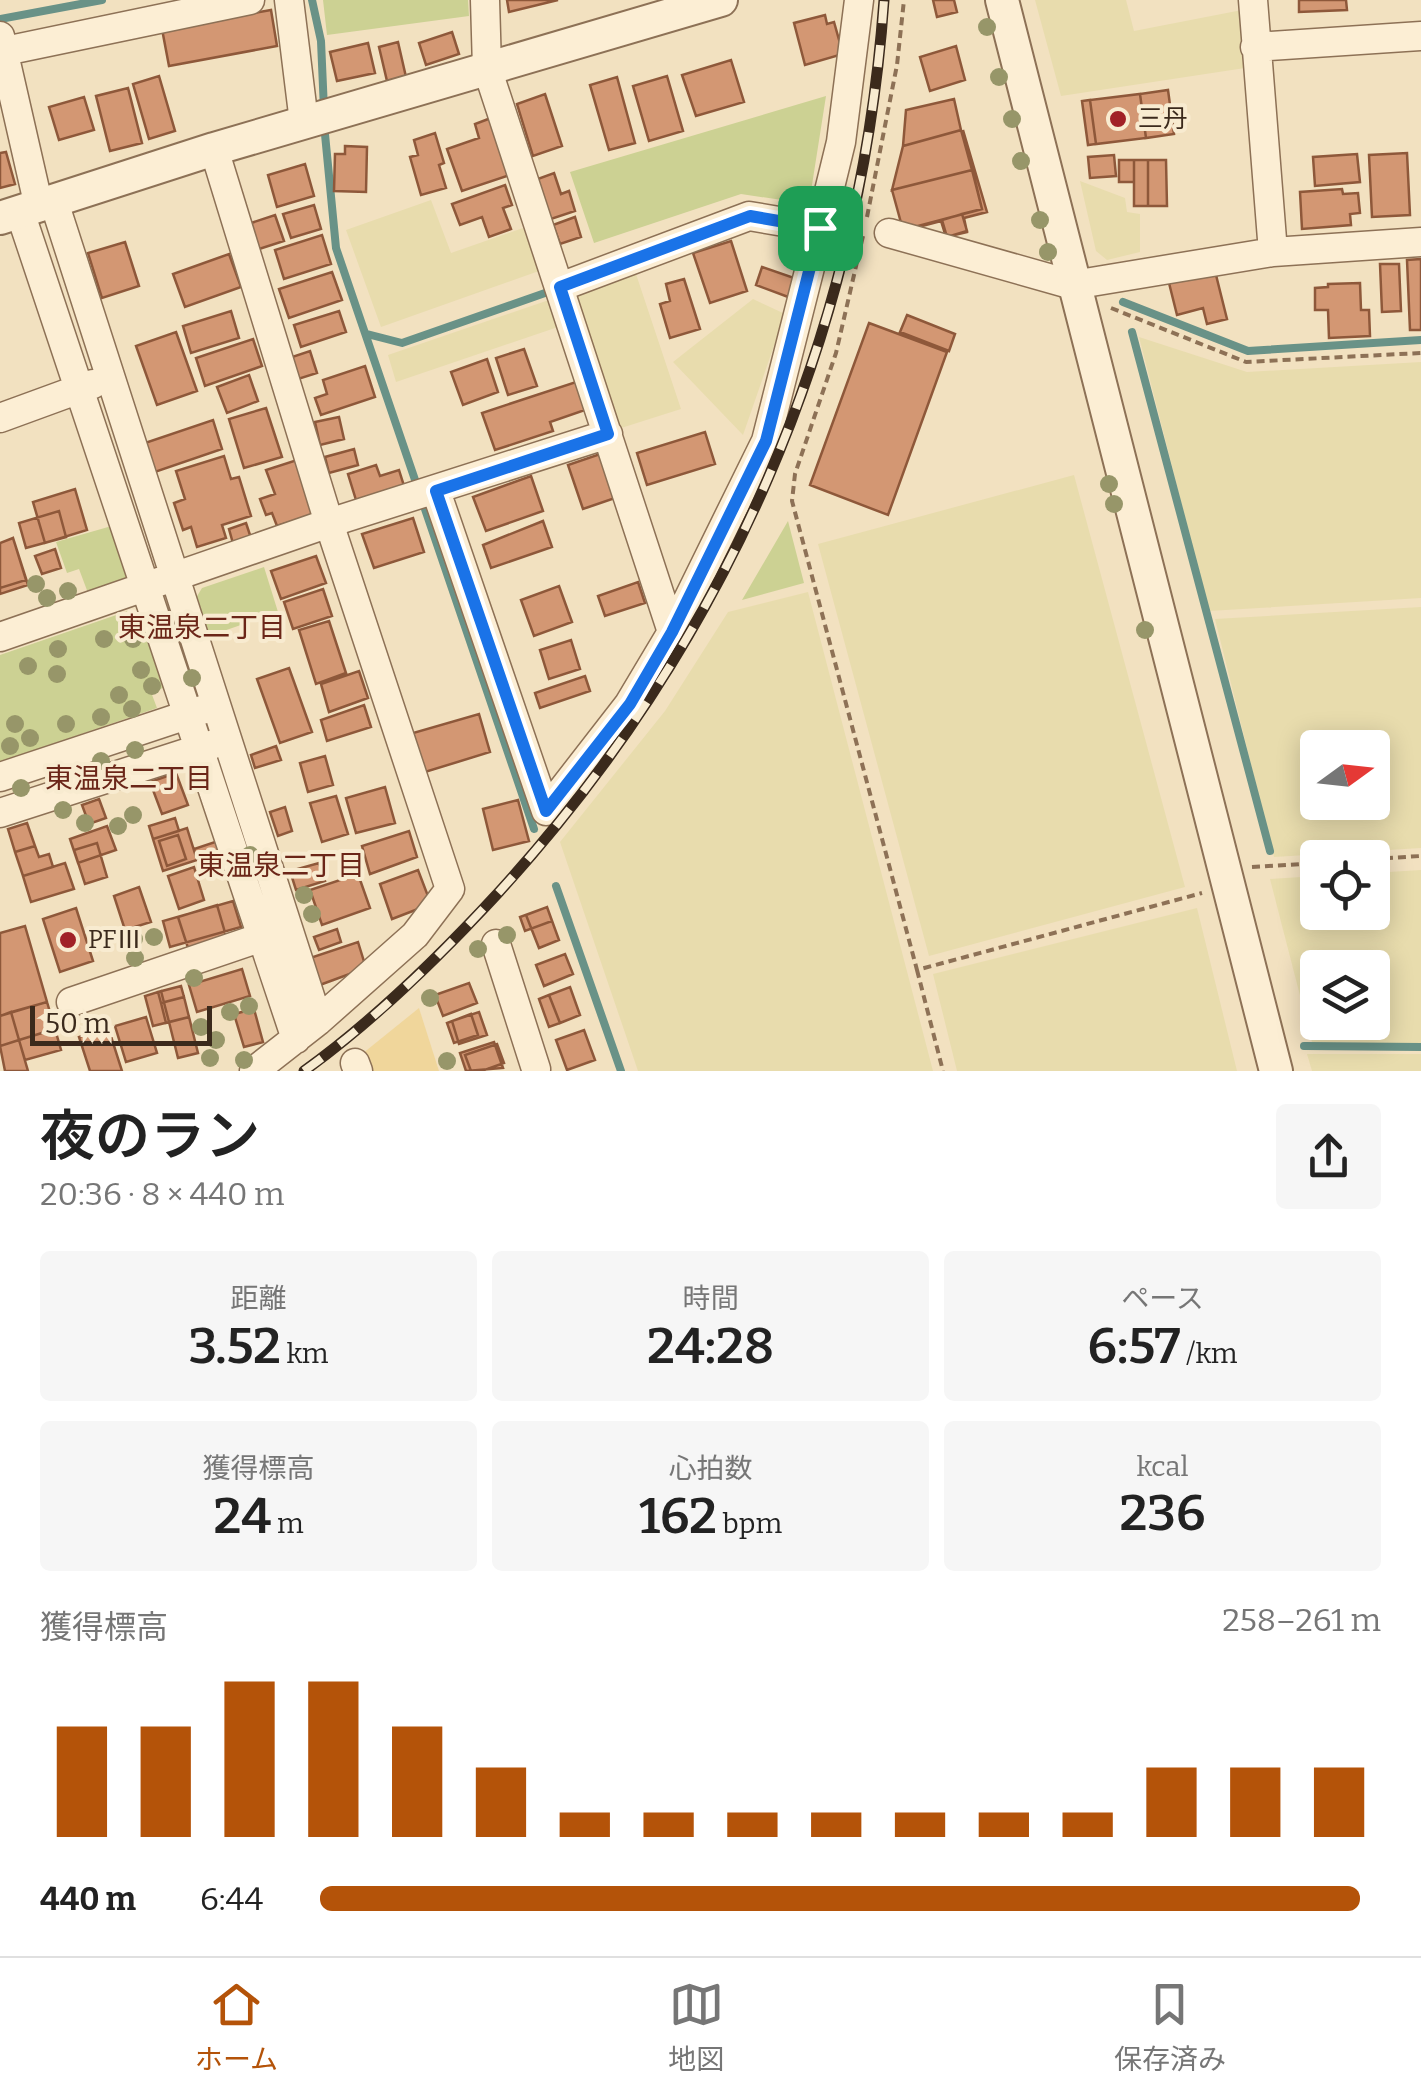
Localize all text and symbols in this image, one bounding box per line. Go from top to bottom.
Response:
place label: 三丹 [1138,104,1188,134]
marker: 三丹 [1107,108,1129,130]
pin [778,186,863,271]
icon: arrive [793,201,848,256]
district label: 東温泉二丁目 [118,611,286,644]
north arrow [1300,730,1390,820]
map controls [1300,730,1390,1040]
district label: 東温泉二丁目 [45,762,213,795]
button: locate [1300,840,1390,930]
district label: 東温泉二丁目 [197,849,365,882]
place label: PFⅢ [88,925,141,955]
marker: PFⅢ [57,929,79,951]
button: layers [1300,950,1390,1040]
scale bar [30,1001,212,1046]
text: 50 m [45,1007,110,1040]
text: 夜のラン [40,1104,260,1170]
button: share [1276,1104,1381,1209]
text: 20:36 · 8 × 440 m [40,1175,284,1213]
text: 距離 [230,1282,287,1315]
text: 時間 [682,1282,739,1315]
text: ペース [1121,1282,1204,1315]
text: 3.52 [188,1316,281,1376]
text: 24:28 [647,1316,774,1376]
text: 6:57 [1087,1316,1181,1376]
text: km [281,1337,329,1370]
text: /km [1181,1337,1238,1370]
text: kcal [1136,1450,1189,1483]
text: 獲得標高 [202,1452,315,1485]
text: 心拍数 [668,1452,753,1485]
text: 236 [1119,1483,1206,1543]
text: 24 [213,1486,271,1546]
text: 162 [639,1486,717,1546]
text: m [271,1507,304,1540]
text: bpm [717,1507,782,1540]
text: 258–261 m [1222,1601,1381,1639]
text: 獲得標高 [40,1608,168,1646]
text: 440 m [40,1880,136,1918]
text: 6:44 [200,1880,263,1918]
tab: ホーム [195,1977,278,2077]
tab: 地図 [668,1977,724,2077]
tab: 保存済み [1114,1977,1226,2077]

